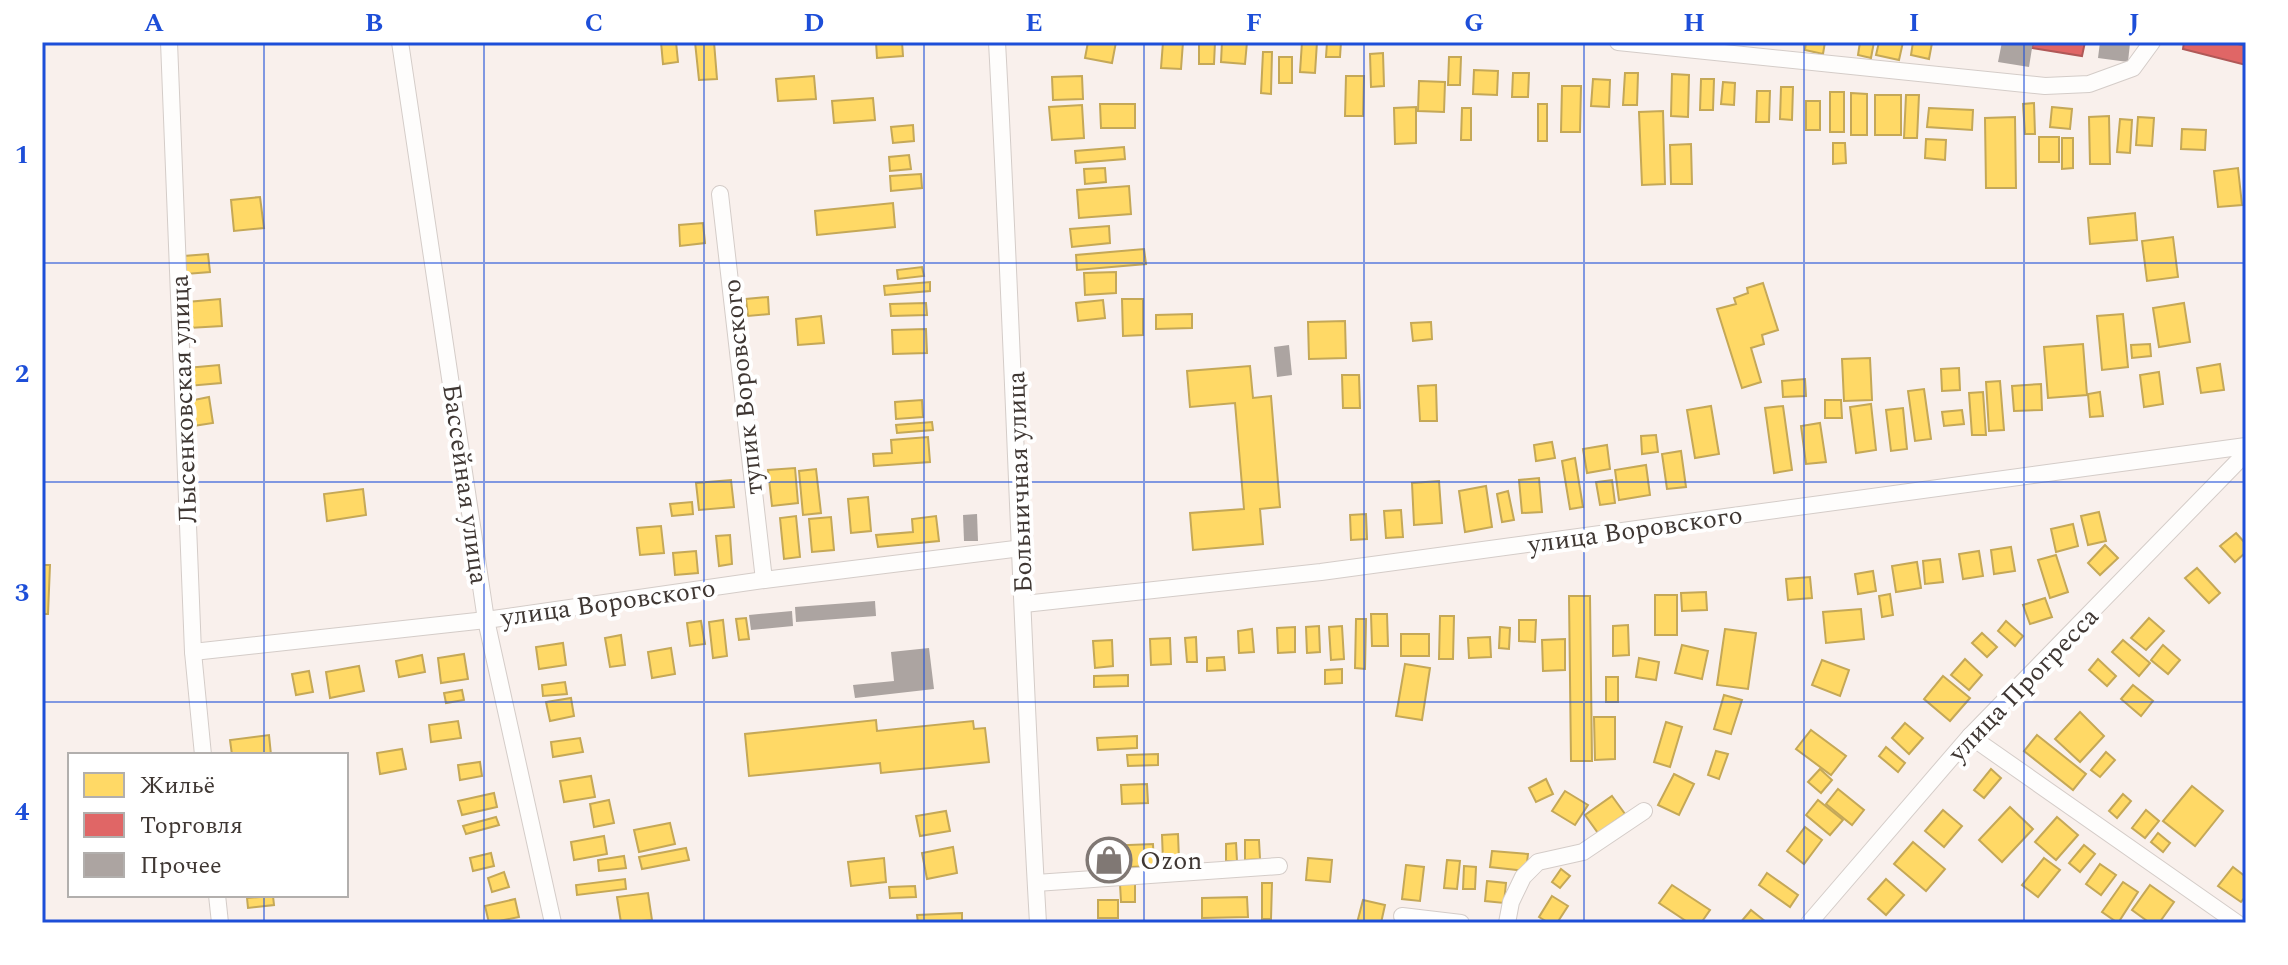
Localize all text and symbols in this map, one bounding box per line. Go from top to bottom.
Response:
text: A [144,3,164,43]
text: B [365,3,383,43]
text: C [585,3,603,43]
text: D [804,3,824,43]
text: E [1025,3,1043,43]
text: F [1246,3,1262,43]
text: G [1464,3,1484,43]
text: H [1683,3,1705,43]
text: I [1909,3,1919,43]
text: J [2128,3,2140,43]
text: 1 [15,135,29,175]
street label: Лысенковская улица [160,274,208,524]
street label: тупик Воровского [712,277,774,497]
text: 2 [15,354,29,394]
street label: Больничная улица [996,370,1044,594]
street label: Бассейная улица [431,381,499,587]
street label: улица Воровского [1524,495,1745,565]
street label: улица Воровского [497,568,718,638]
text: 3 [15,573,29,613]
street label: улица Прогресса [1938,598,2109,772]
legend [68,753,348,897]
text: Жильё [140,768,215,804]
text: 4 [15,792,30,832]
text: Торговля [140,808,243,844]
shop icon: Ozon [1085,836,1133,884]
place label: Ozon [1140,841,1202,881]
text: Прочее [140,848,222,884]

